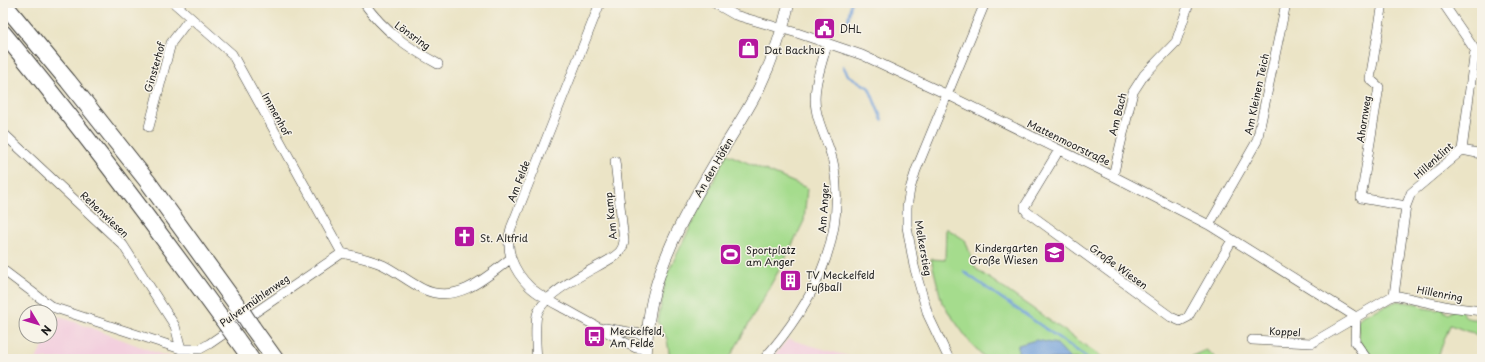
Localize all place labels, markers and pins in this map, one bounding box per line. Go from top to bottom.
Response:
public building icon: DHL [812,15,838,41]
place label: DHL [840,21,862,36]
shop icon: Dat Backhus [736,36,762,62]
place label: Dat Backhus [764,42,825,57]
church icon: St. Altfrid [451,224,477,250]
place label: St. Altfrid [480,230,528,245]
place label: Kindergarten Große Wiesen [969,240,1038,267]
school or university icon: Kindergarten Große Wiesen [1041,240,1067,266]
sports icon: Sportplatz am Anger [718,242,744,268]
place label: Sportplatz am Anger [746,242,796,269]
building icon: TV Meckelfeld Fußball [778,267,804,293]
place label: TV Meckelfeld Fußball [806,267,875,294]
bus stop icon: Meckelfeld, Am Felde [581,323,607,349]
place label: Meckelfeld, Am Felde [610,323,665,350]

